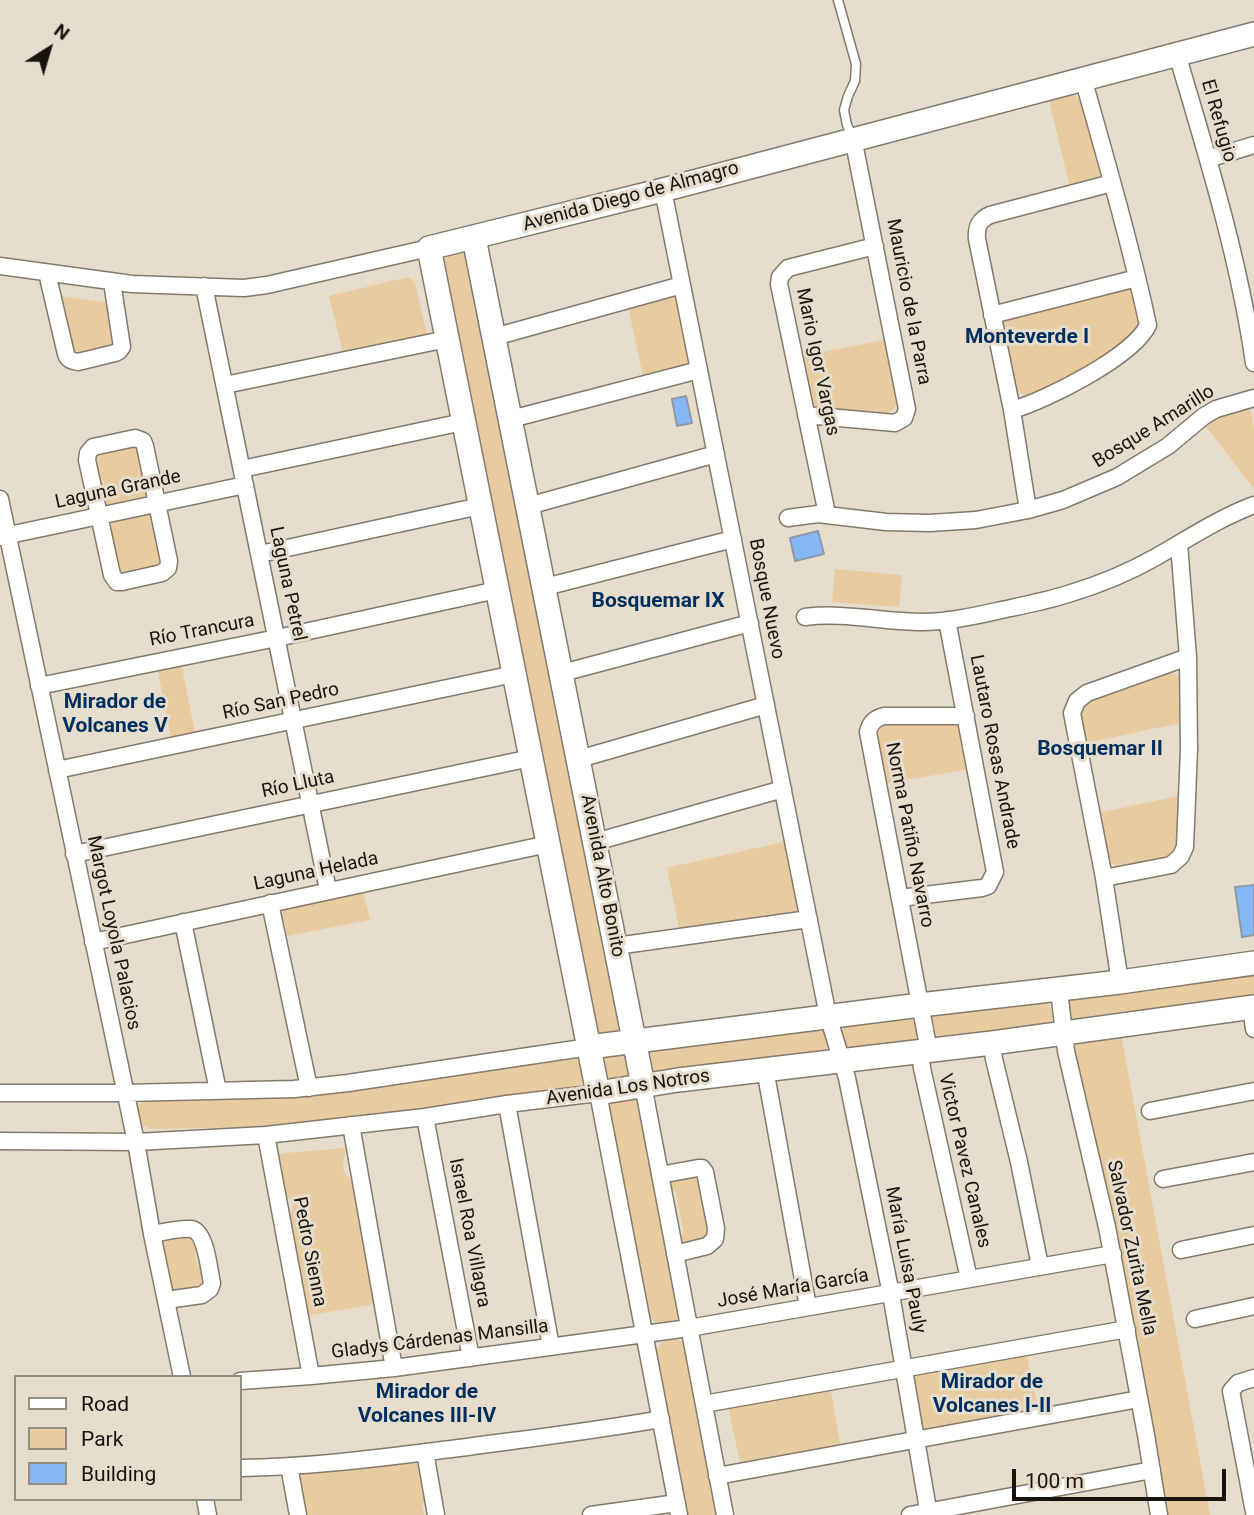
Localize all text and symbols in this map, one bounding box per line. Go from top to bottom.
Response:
north arrow [14,14,84,84]
text: N [50,19,74,45]
street label: El Refugio [1195,77,1241,165]
street label: Avenida Diego de Almagro [521,157,741,237]
street label: Mauricio de la Parra [881,217,935,387]
street label: Mario Igor Vargas [790,286,844,438]
district label: Monteverde I [965,325,1089,351]
street label: Bosque Amarillo [1089,380,1219,474]
street label: Laguna Grande [53,466,183,514]
street label: Laguna Petrel [264,525,310,643]
street label: Bosque Nuevo [743,537,789,661]
district label: Bosquemar IX [592,589,724,615]
street label: Río Trancura [148,610,256,652]
street label: Lautaro Rosas Andrade [964,653,1024,851]
street label: Río San Pedro [221,679,341,725]
district label: Mirador de Volcanes V [62,690,168,740]
district label: Bosquemar II [1037,737,1163,763]
street label: Norma Patiño Navarro [880,740,938,930]
street label: Río Lluta [260,766,336,804]
street label: Avenida Alto Bonito [575,793,629,959]
street label: Margot Loyola Palacios [81,834,145,1032]
street label: Laguna Helada [252,848,380,896]
street label: Avenida Los Notros [545,1065,711,1111]
street label: Victor Pavez Canales [933,1072,995,1250]
street label: Israel Roa Villagra [443,1156,495,1310]
street label: Salvador Zurita Mella [1101,1158,1161,1338]
street label: María Luisa Pauly [880,1185,930,1335]
street label: Pedro Sienna [287,1195,331,1309]
street label: José María García [715,1264,871,1314]
street label: Gladys Cárdenas Mansilla [330,1315,550,1365]
district label: Mirador de Volcanes I-II [933,1370,1051,1420]
legend [14,1375,242,1501]
district label: Mirador de Volcanes III-IV [358,1380,496,1430]
text: Road [81,1392,129,1416]
text: Park [81,1427,123,1451]
scale bar [1016,1456,1230,1500]
text: Building [81,1462,156,1486]
text: 100 m [1025,1469,1084,1493]

